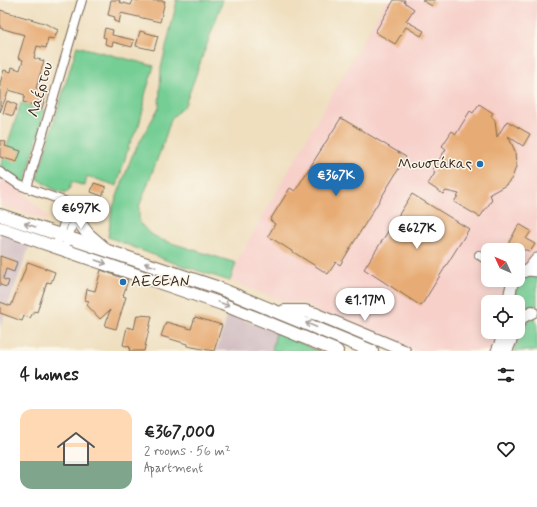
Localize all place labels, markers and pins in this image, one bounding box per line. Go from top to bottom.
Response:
place label: Μουστάκας [398,154,472,174]
marker: Μουστάκας [475,159,485,169]
pin: €367K [308,163,364,197]
pin: €697K [53,196,109,230]
pin: €627K [389,216,445,250]
place label: AEGEAN [131,272,190,292]
marker: AEGEAN [118,277,128,287]
pin: €1.17M [332,288,398,322]

